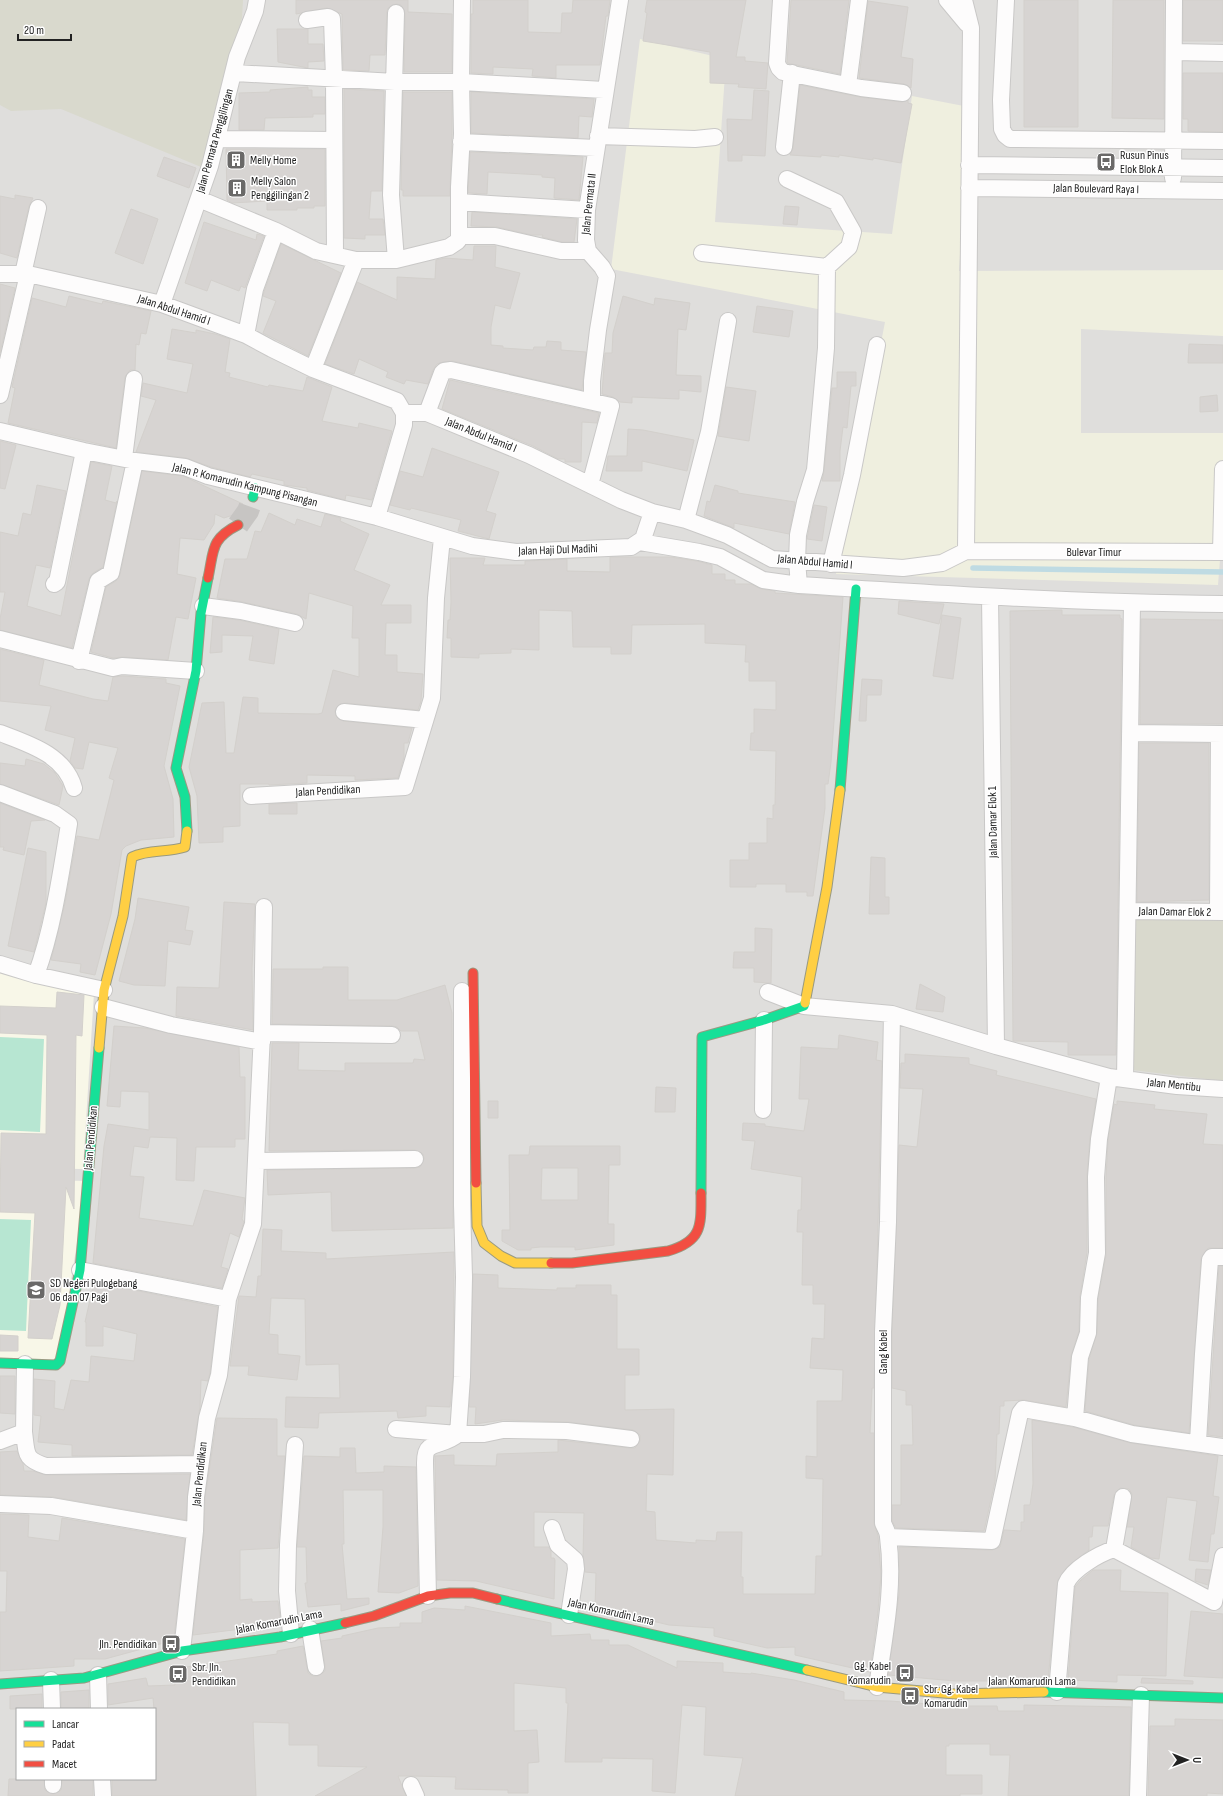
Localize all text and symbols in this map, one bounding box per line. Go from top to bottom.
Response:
scale bar [18,16,71,42]
text: 20 m [24,23,44,38]
street label: Jalan Permata Penggilingan [193,87,237,196]
place label: Rusun Pinus Elok Blok A [1120,148,1169,177]
building icon: Melly Home [225,149,247,171]
bus stop icon: Rusun Pinus Elok Blok A [1095,151,1117,173]
place label: Melly Home [250,153,297,168]
street label: Jalan Permata II [578,173,600,236]
place label: Melly Salon Penggilingan 2 [251,174,309,203]
building icon: Melly Salon Penggilingan 2 [226,177,248,199]
street label: Jalan Boulevard Raya I [1052,181,1139,197]
street label: Jalan Abdul Hamid I [135,291,212,329]
street label: Jalan Abdul Hamid I [442,414,519,456]
street label: Jalan P. Komarudin Kampung Pisangan [170,459,319,510]
street label: Jalan Haji Dul Madihi [517,541,598,559]
street label: Bulevar Timur [1066,545,1122,560]
street label: Jalan Abdul Hamid I [776,551,853,573]
street label: Jalan Pendidikan [294,782,361,800]
street label: Jalan Damar Elok 1 [985,785,1001,859]
street label: Jalan Damar Elok 2 [1138,904,1212,920]
street label: Jalan Mentibu [1145,1075,1202,1095]
street label: Jalan Pendidikan [81,1105,101,1172]
place label: SD Negeri Pulogebang 06 dan 07 Pagi [50,1276,138,1305]
school or university icon: SD Negeri Pulogebang 06 dan 07 Pagi [25,1279,47,1301]
street label: Gang Kabel [876,1330,891,1374]
street label: Jalan Pendidikan [189,1441,211,1508]
street label: Jalan Komarudin Lama [566,1595,656,1629]
street label: Jalan Komarudin Lama [234,1606,324,1638]
bus stop icon: Jln. Pendidikan [160,1633,182,1655]
place label: Jln. Pendidikan [98,1637,157,1652]
place label: Gg. Kabel Komarudin [848,1659,891,1688]
place label: Sbr. Jln. Pendidikan [192,1660,236,1689]
bus stop icon: Gg. Kabel Komarudin [894,1662,916,1684]
bus stop icon: Sbr. Jln. Pendidikan [167,1663,189,1685]
street label: Jalan Komarudin Lama [987,1674,1076,1689]
place label: Sbr. Gg. Kabel Komarudin [924,1682,978,1711]
bus stop icon: Sbr. Gg. Kabel Komarudin [899,1685,921,1707]
legend [16,1708,156,1780]
text: Lancar [52,1717,79,1732]
text: Padat [52,1737,75,1752]
north arrow [1167,1740,1207,1780]
text: Macet [52,1757,77,1772]
text: U [1190,1757,1203,1763]

